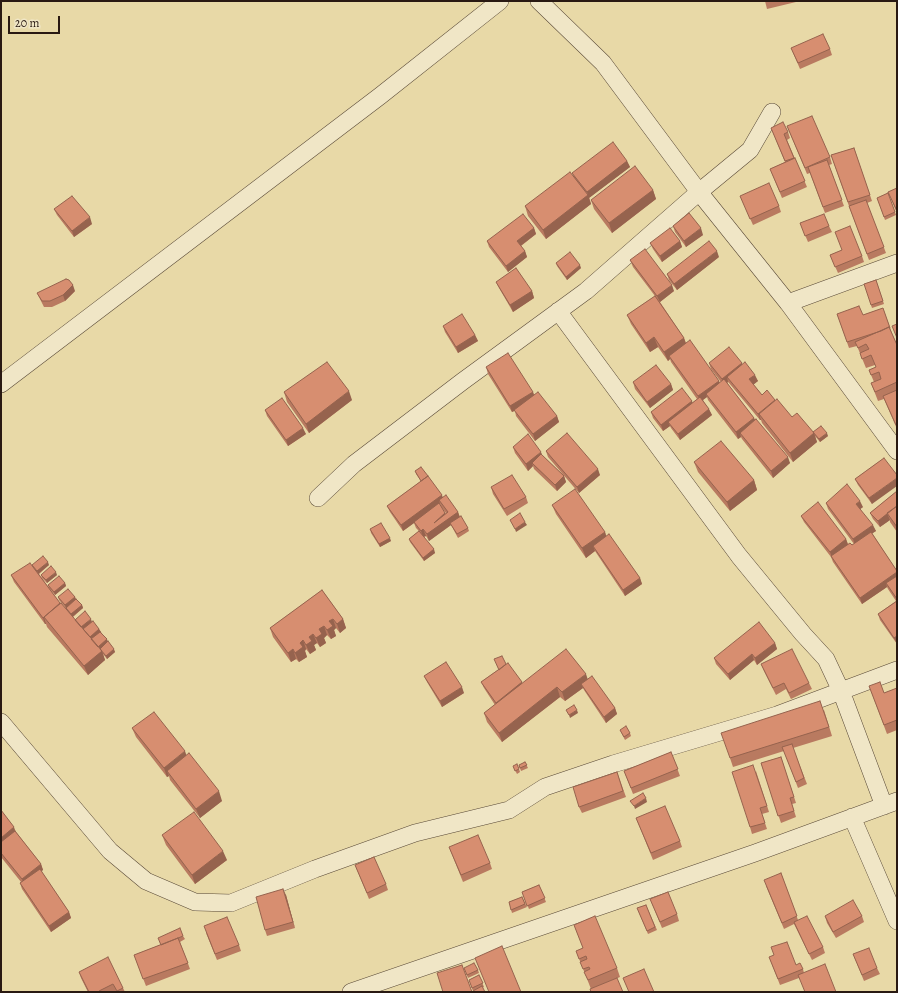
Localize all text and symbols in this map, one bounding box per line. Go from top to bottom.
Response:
scale bar [10,8,62,34]
text: 20 m [15,15,39,31]

